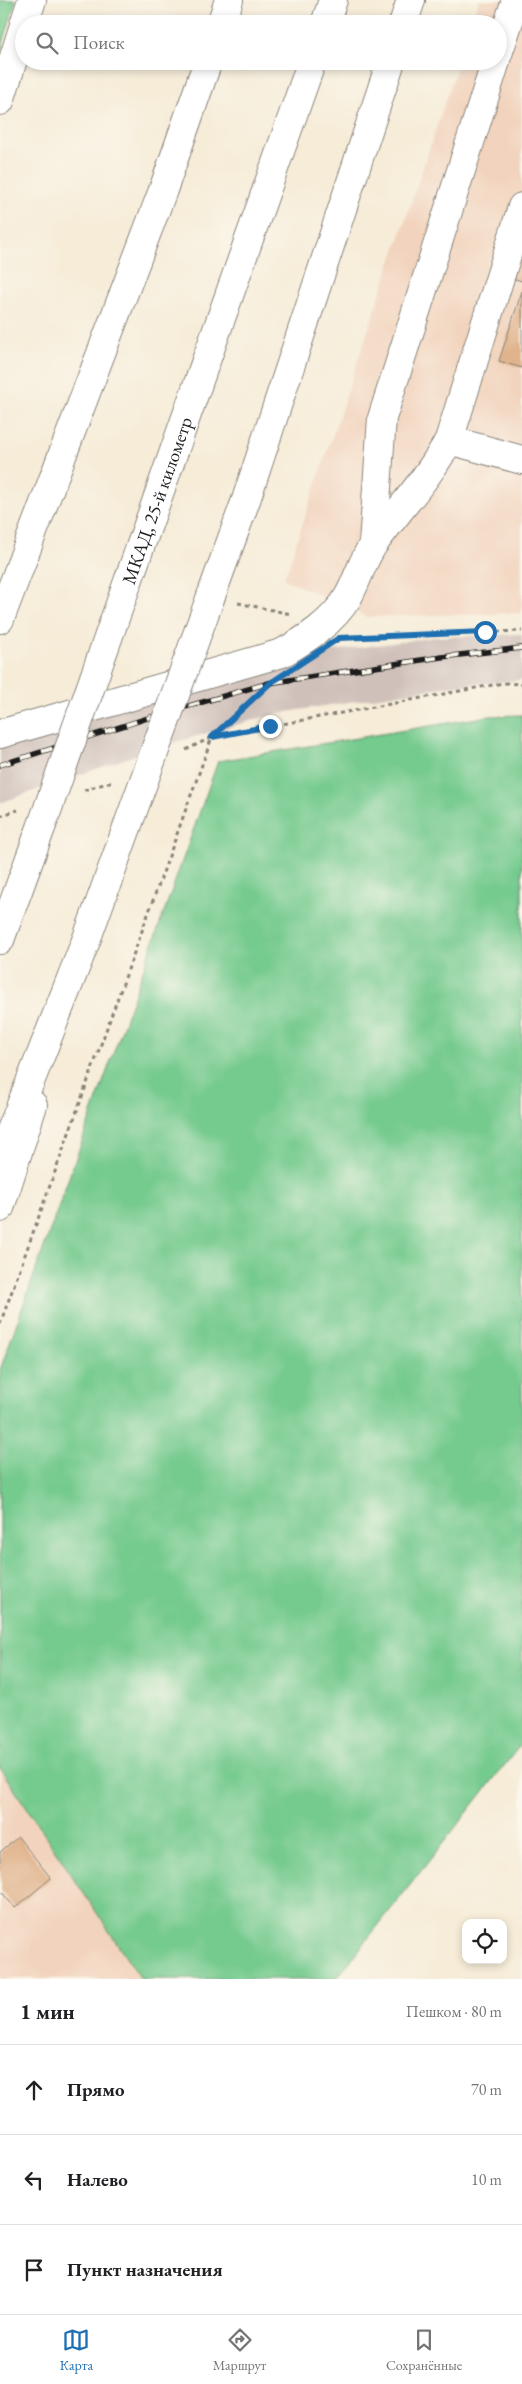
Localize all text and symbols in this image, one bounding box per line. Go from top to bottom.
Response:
search box [15,15,507,70]
icon: search [33,29,61,57]
text: Поиск [73,30,125,55]
street label: МКАД, 25-й километр [116,413,198,588]
route start [474,621,497,644]
route end [259,715,282,738]
map controls [462,1919,507,1964]
button: locate [462,1919,507,1964]
text: 1 мин [20,1998,75,2025]
text: Пешком · 80 m [406,2001,502,2022]
icon: ahead [20,2076,48,2104]
text: Прямо [67,2077,125,2102]
text: 70 m [471,2079,502,2100]
icon: left [20,2166,48,2194]
text: Налево [67,2167,128,2192]
text: 10 m [471,2169,502,2190]
icon: arrive [20,2256,48,2284]
text: Пункт назначения [67,2257,223,2282]
tab: Карта [60,2326,93,2374]
tab: Маршрут [213,2326,266,2374]
tab: Сохранённые [386,2326,462,2374]

